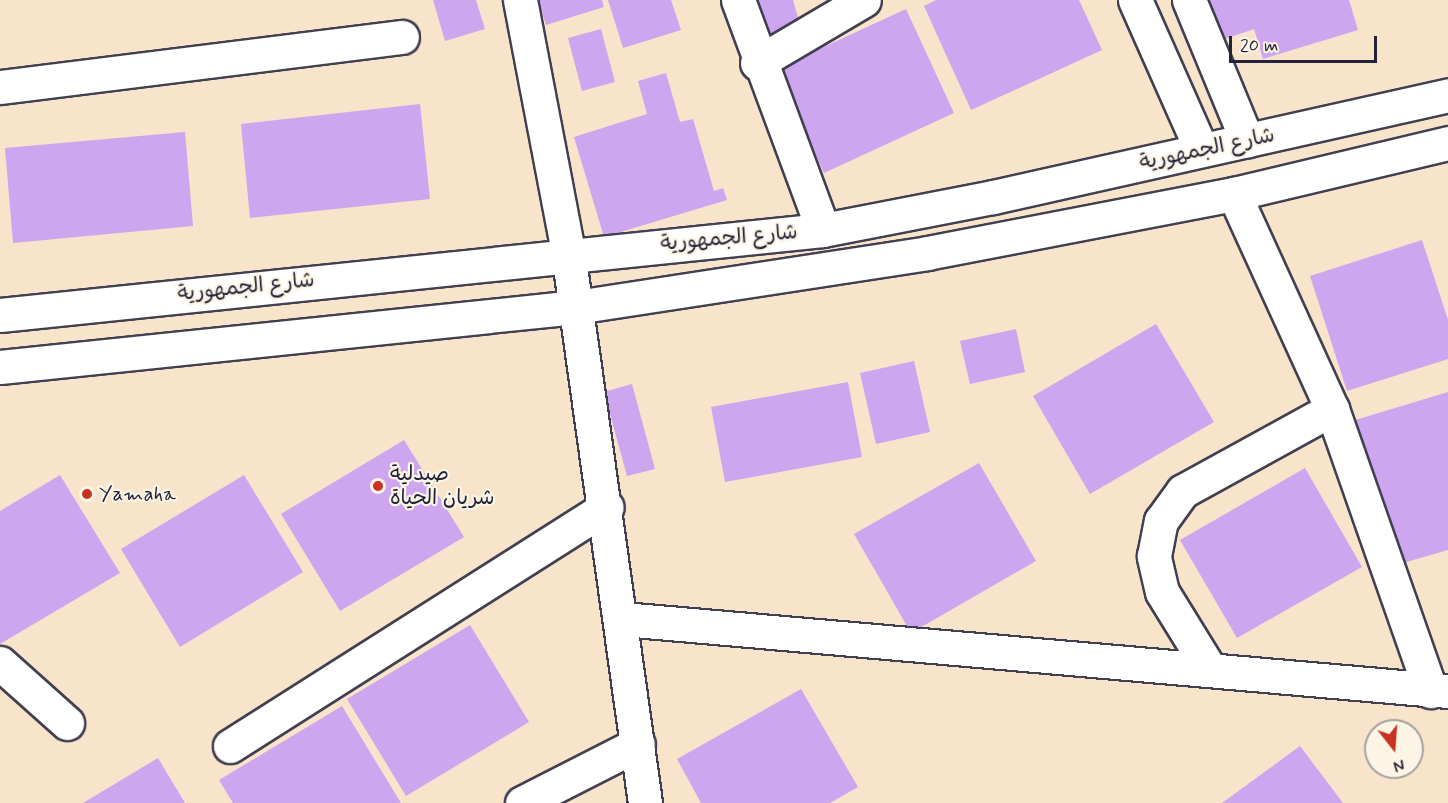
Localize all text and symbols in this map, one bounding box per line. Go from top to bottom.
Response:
scale bar [1232,24,1380,62]
text: 20 m [1240,34,1278,58]
street label: شارع الجمهورية [1137,122,1277,176]
street label: شارع الجمهورية [659,219,799,257]
street label: شارع الجمهورية [176,267,316,307]
place label: صيدلية شريان الحياة [390,461,494,511]
marker: صيدلية شريان الحياة [371,479,385,493]
place label: Yamaha [99,481,176,507]
marker: Yamaha [80,487,94,501]
north arrow [1364,719,1424,779]
text: N [1391,753,1407,776]

